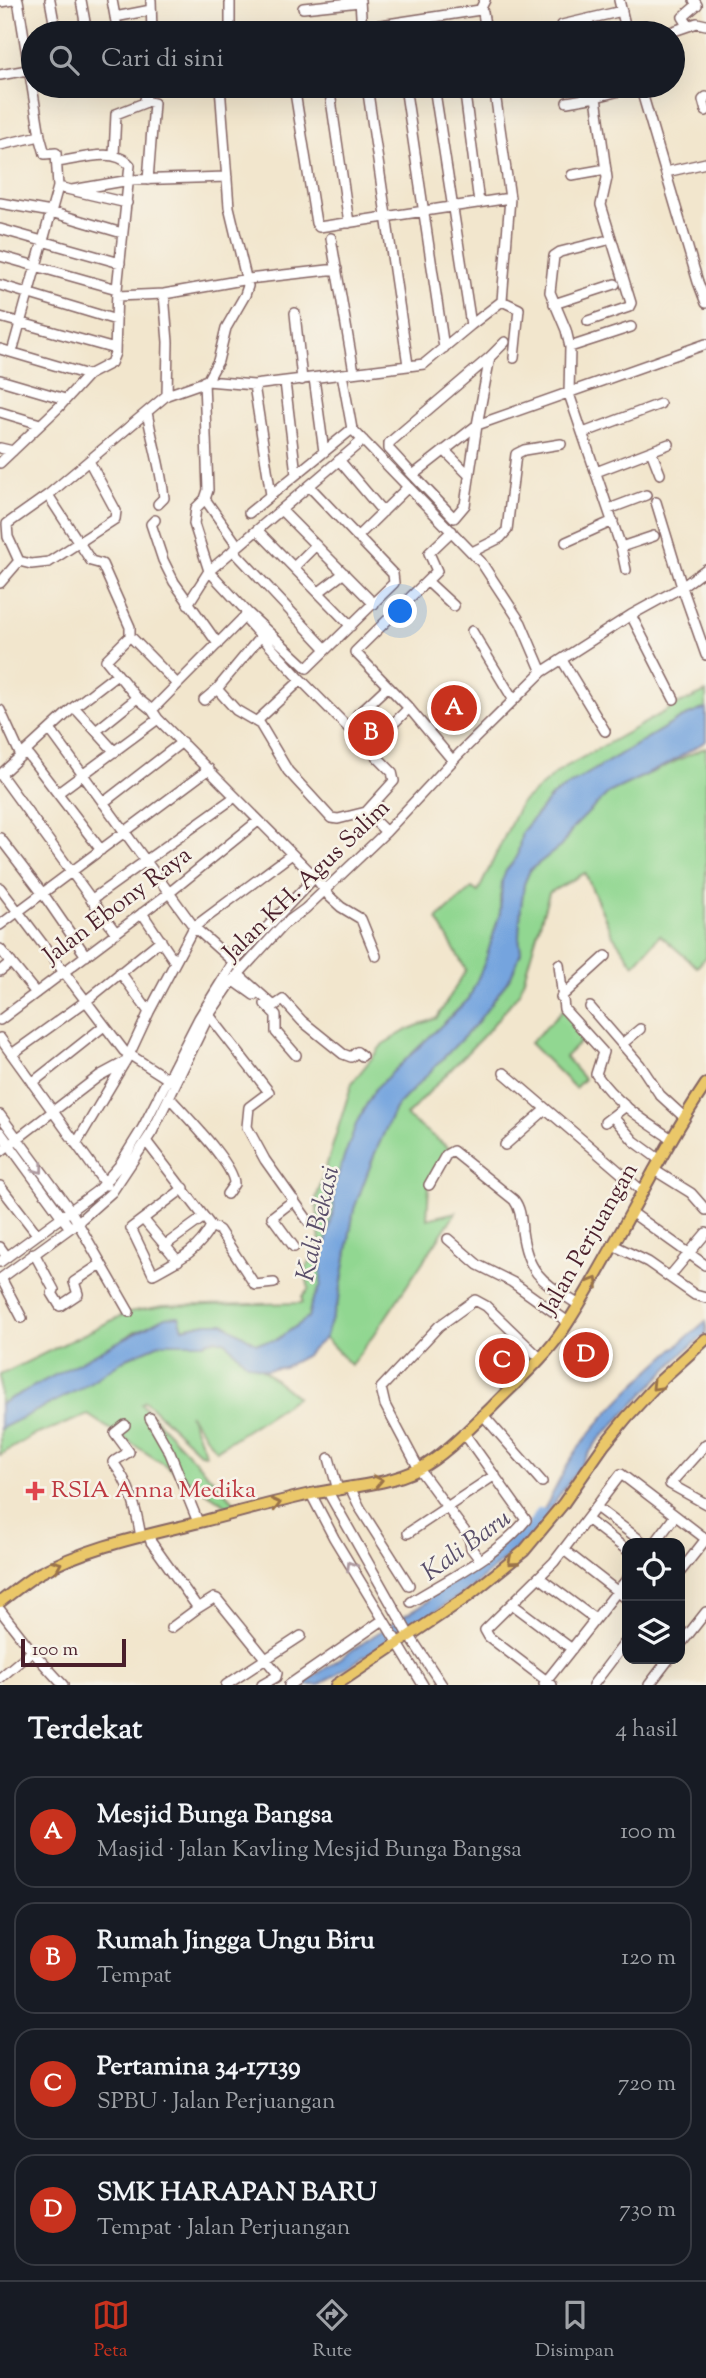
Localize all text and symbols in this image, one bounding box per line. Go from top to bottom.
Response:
search box [21,21,685,98]
icon: search [45,41,83,79]
text: Cari di sini [101,41,224,78]
your location [383,594,417,628]
pin: A [431,682,477,734]
pin: B [348,707,394,759]
street label: Jalan KH. Agus Salim [214,792,398,971]
street label: Jalan Ebony Raya [35,839,199,974]
street label: Jalan Perjuangan [532,1157,647,1323]
one-way arrow [31,1161,44,1174]
water label: Kali Bekasi [288,1163,350,1285]
one-way arrow [585,1277,598,1290]
pin: D [563,1329,609,1381]
pin: C [479,1335,525,1387]
one-way arrow [652,1378,665,1391]
place label: RSIA Anna Medika [51,1474,256,1508]
one-way arrow [372,1475,384,1490]
marker: RSIA Anna Medika [25,1481,45,1501]
one-way arrow [269,1498,281,1512]
water label: Kali Baru [415,1501,520,1591]
map controls [622,1538,685,1664]
button: locate [622,1538,685,1601]
one-way arrow [508,1553,521,1565]
one-way arrow [50,1560,62,1574]
one-way arrow [346,1560,359,1573]
button: layers [622,1601,685,1664]
scale bar [21,1636,126,1668]
text: 100 m [32,1637,78,1664]
text: Terdekat [28,1709,142,1752]
text: 4 hasil [615,1714,678,1747]
text: Mesjid Bunga Bangsa [97,1797,333,1834]
text: A [44,1816,62,1849]
text: 100 m [620,1816,676,1849]
text: Masjid · Jalan Kavling Mesjid Bunga Bangsa [97,1834,522,1867]
text: Rumah Jingga Ungu Biru [97,1923,375,1960]
text: B [46,1942,60,1975]
text: 120 m [621,1942,676,1975]
text: Tempat [97,1960,172,1993]
text: Pertamina 34-17139 [97,2049,301,2086]
text: C [44,2068,62,2101]
text: 720 m [618,2068,676,2101]
text: SPBU · Jalan Perjuangan [97,2086,336,2119]
text: SMK HARAPAN BARU [97,2175,377,2212]
text: D [44,2194,62,2227]
text: 730 m [619,2194,676,2227]
text: Tempat · Jalan Perjuangan [97,2212,350,2245]
tab: Peta [92,2296,130,2365]
tab: Rute [313,2296,352,2365]
tab: Disimpan [535,2296,614,2365]

